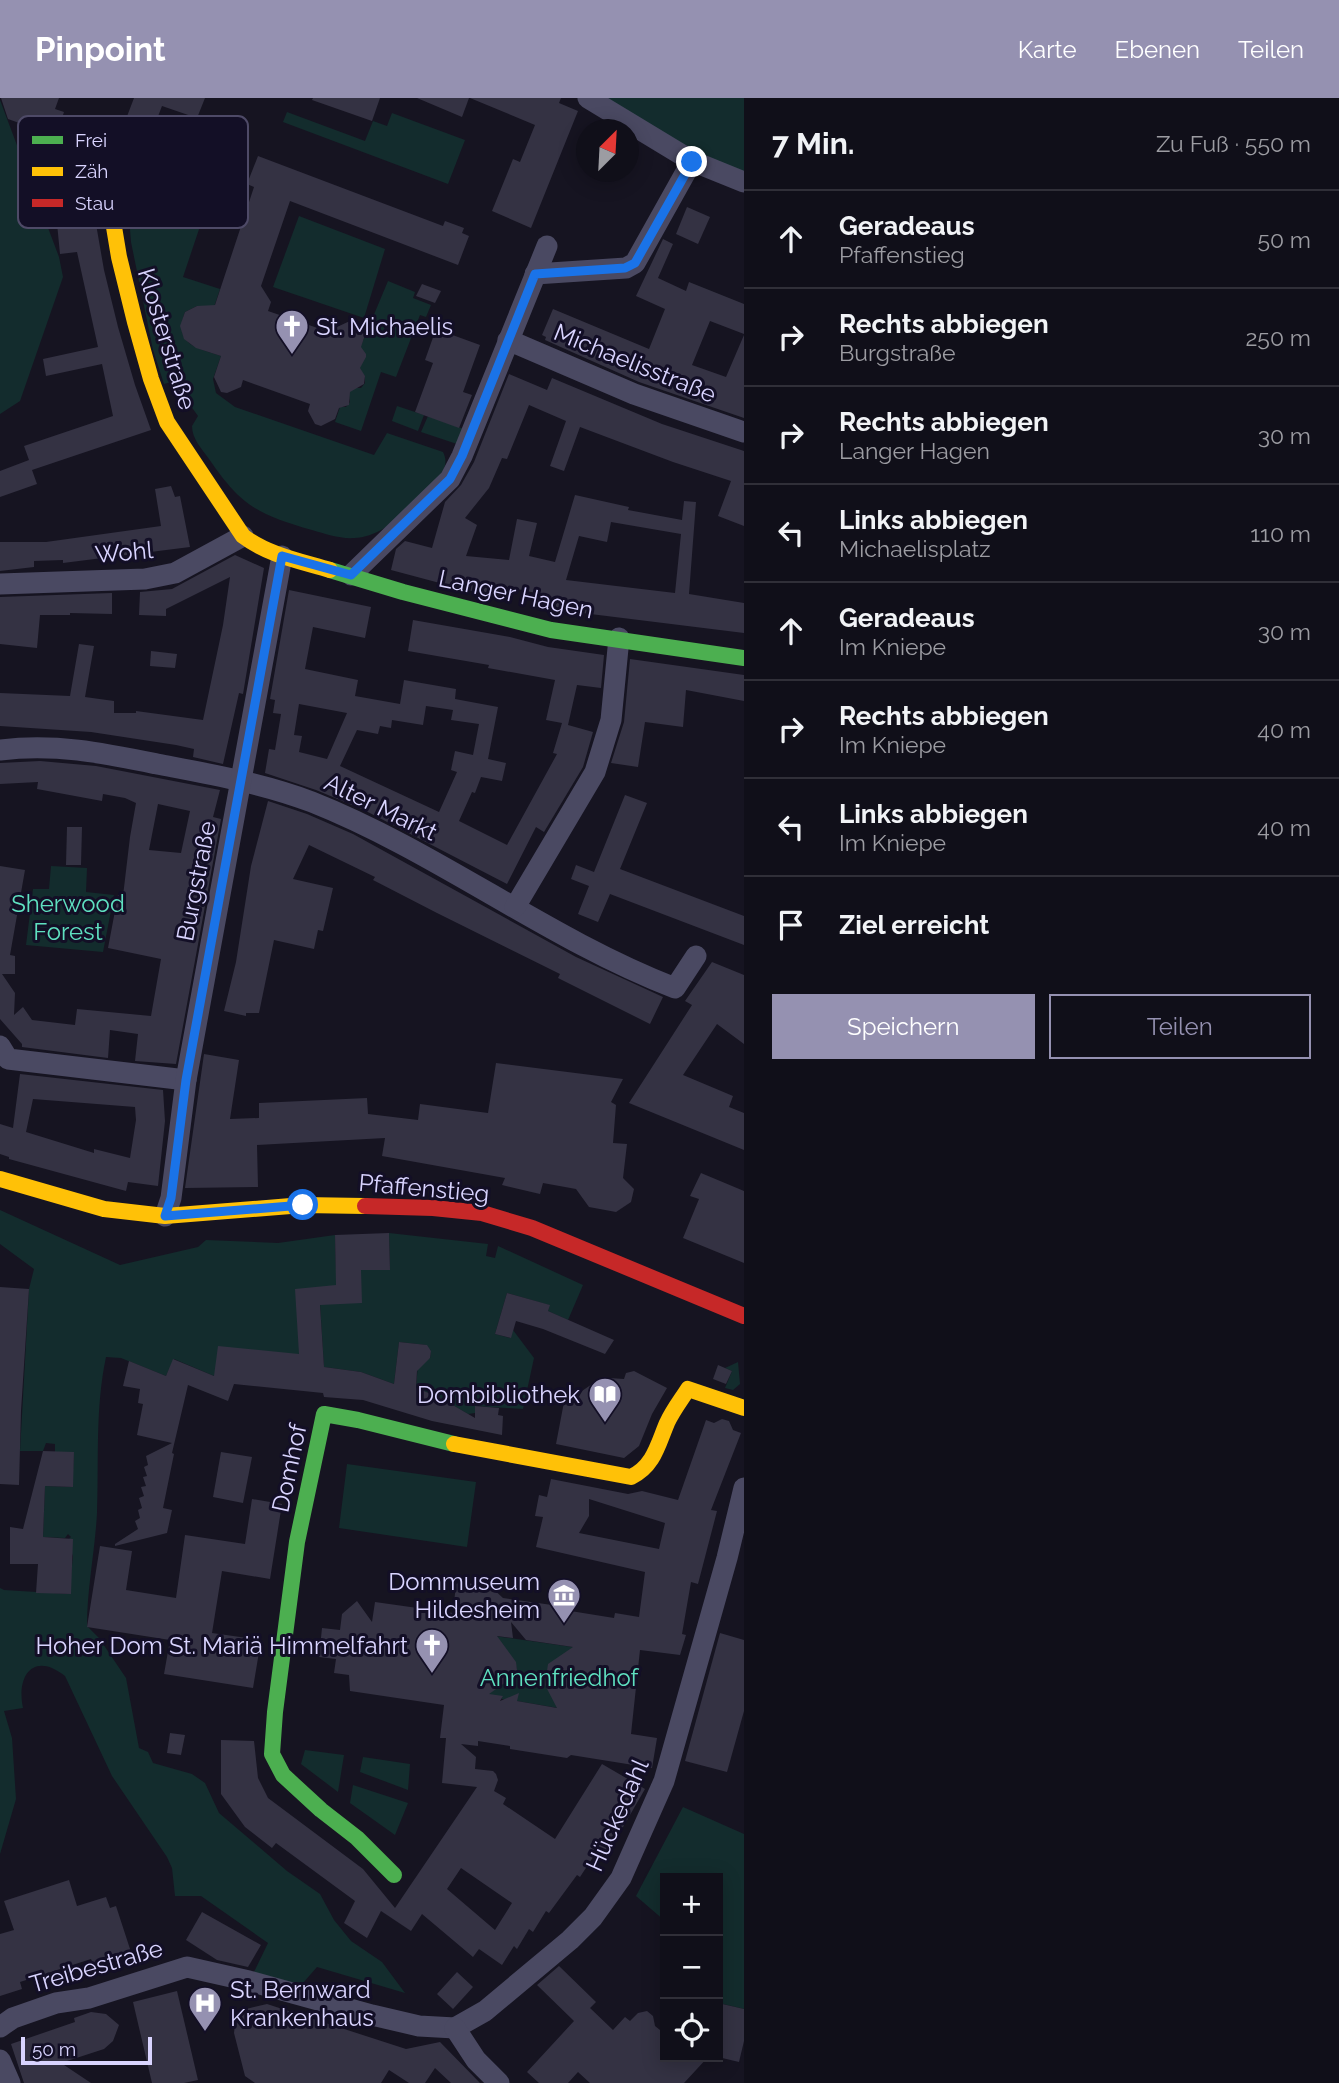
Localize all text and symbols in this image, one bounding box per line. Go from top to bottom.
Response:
text: Pinpoint [35,30,166,69]
text: Karte [1018,35,1077,64]
text: Ebenen [1115,35,1200,64]
text: Teilen [1238,35,1304,64]
legend [18,116,248,228]
north arrow [576,119,639,182]
text: 7 Min. [772,126,855,161]
text: Frei [75,129,107,151]
text: Zu Fuß · 550 m [1156,130,1311,157]
route end [676,146,707,177]
text: Zäh [75,160,108,182]
text: Stau [75,192,114,214]
text: Geradeaus [839,211,975,241]
icon: ahead [772,220,810,258]
text: 50 m [1257,226,1311,253]
text: Pfaffenstieg [839,241,965,268]
street label: Klosterstraße [132,265,202,413]
church icon: St. Michaelis [273,307,311,356]
text: Rechts abbiegen [839,309,1049,339]
place label: St. Michaelis [316,312,453,341]
street label: Michaelisstraße [550,317,720,409]
icon: right [772,318,810,356]
text: 250 m [1245,324,1311,351]
text: Burgstraße [839,339,956,366]
text: Rechts abbiegen [839,407,1049,437]
icon: right [772,416,810,454]
text: 30 m [1258,422,1311,449]
text: Langer Hagen [839,437,990,464]
text: Links abbiegen [839,505,1028,535]
icon: left [772,514,810,552]
text: 110 m [1250,520,1311,547]
street label: Wohl [94,535,155,569]
text: Michaelisplatz [839,535,991,562]
street label: Langer Hagen [436,563,596,625]
text: Geradeaus [839,603,975,633]
icon: ahead [772,612,810,650]
text: 30 m [1258,618,1311,645]
text: Im Kniepe [839,633,946,660]
text: Rechts abbiegen [839,701,1049,731]
icon: right [772,710,810,748]
text: 40 m [1257,716,1311,743]
text: Im Kniepe [839,731,946,758]
street label: Alter Markt [320,767,442,847]
text: Links abbiegen [839,799,1028,829]
icon: left [772,808,810,846]
text: 40 m [1257,814,1311,841]
street label: Burgstraße [170,819,222,943]
text: Im Kniepe [839,829,946,856]
park label: Sherwood Forest [11,889,125,946]
icon: arrive [772,906,810,944]
text: Ziel erreicht [839,910,989,940]
button: Speichern [772,994,1035,1059]
button: Teilen [1049,994,1311,1059]
street label: Pfaffenstieg [357,1168,491,1208]
route start [287,1189,318,1220]
library icon: Dombibliothek [586,1375,624,1424]
place label: Dombibliothek [417,1380,580,1409]
street label: Domhof [266,1420,313,1515]
place label: Dommuseum Hildesheim [388,1567,540,1624]
museum icon: Dommuseum Hildesheim [545,1576,583,1625]
church icon: Hoher Dom St. Mariä Himmelfahrt [413,1626,451,1675]
place label: Hoher Dom St. Mariä Himmelfahrt [36,1631,408,1660]
park label: Annenfriedhof [480,1663,639,1692]
street label: Hückedahl [579,1754,655,1876]
map controls [660,1873,723,2062]
button: + [660,1873,723,1936]
street label: Treibestraße [26,1933,166,1999]
button: − [660,1936,723,1999]
place label: St. Bernward Krankenhaus [230,1975,374,2032]
hospital icon: St. Bernward Krankenhaus [186,1984,224,2033]
button: locate [660,1999,723,2062]
scale bar [21,2034,152,2066]
text: 50 m [32,2038,76,2060]

